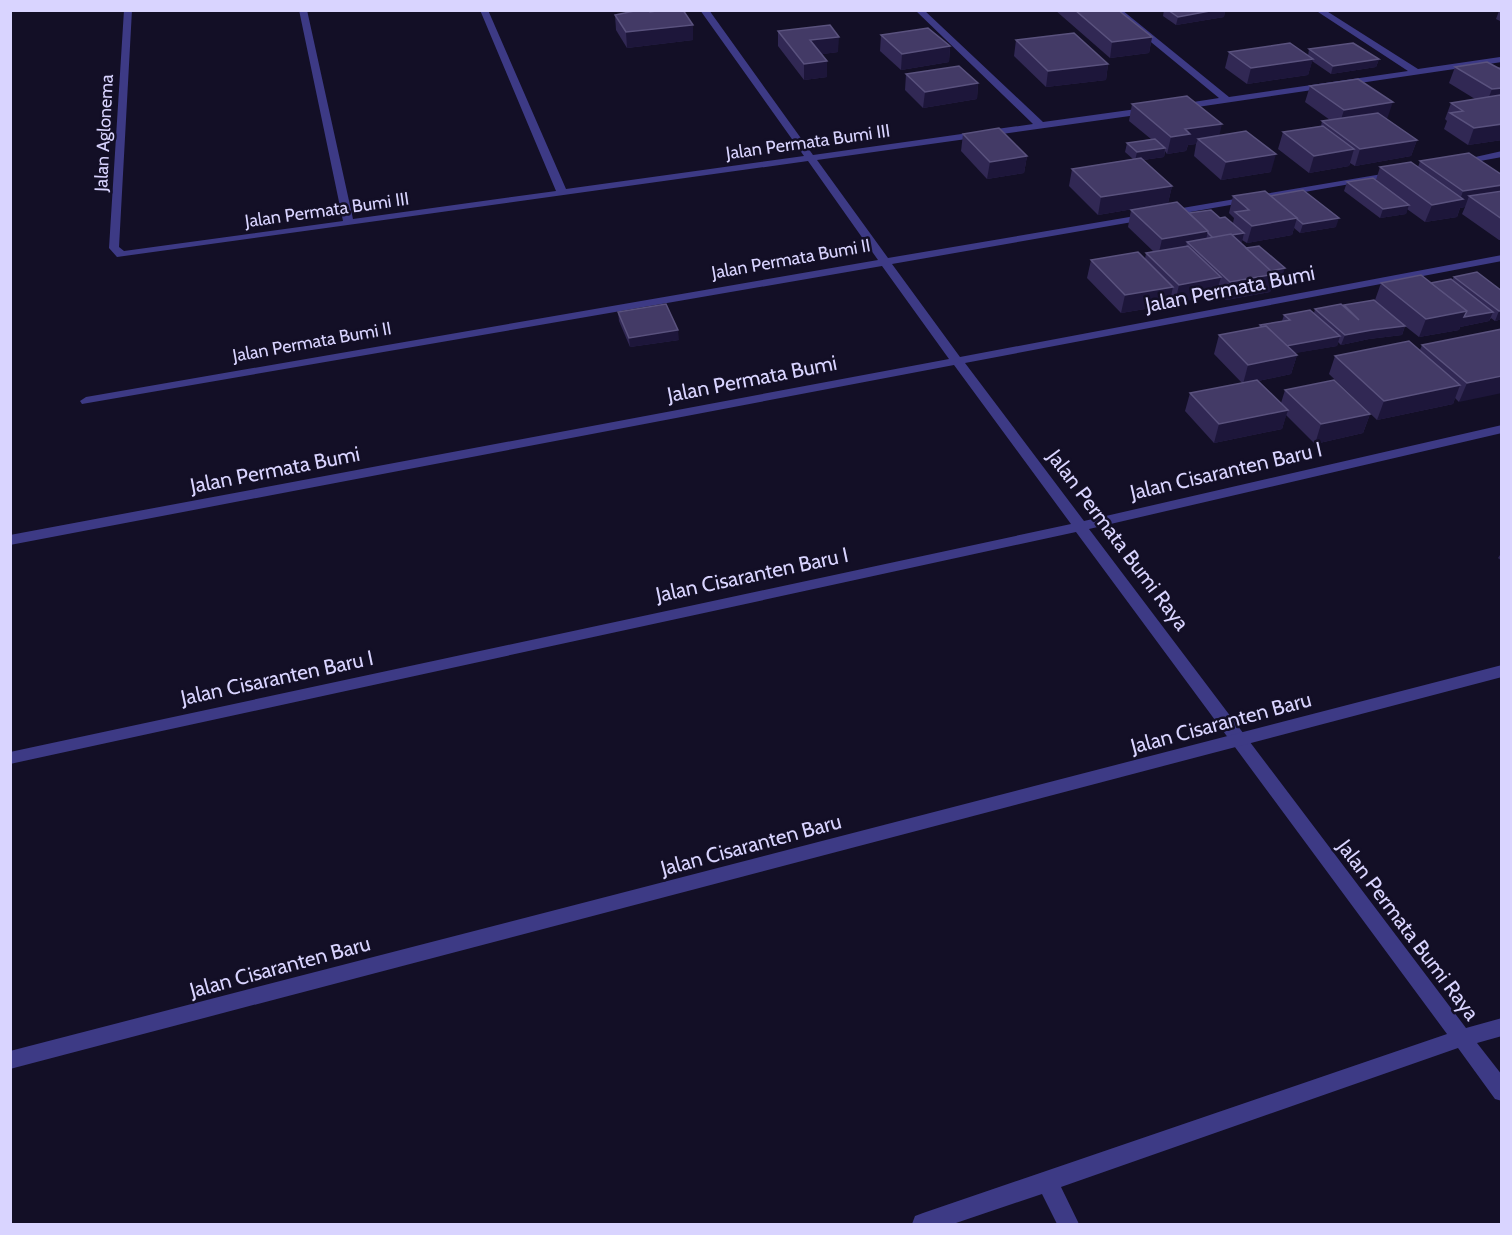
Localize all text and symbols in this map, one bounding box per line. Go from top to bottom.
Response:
street label: Jalan Aglonema [90,73,118,193]
street label: Jalan Permata Bumi III [724,120,891,165]
street label: Jalan Permata Bumi III [243,188,410,233]
street label: Jalan Permata Bumi II [709,234,872,284]
street label: Jalan Permata Bumi [1142,260,1317,317]
street label: Jalan Permata Bumi II [230,317,393,367]
street label: Jalan Permata Bumi [664,350,839,407]
street label: Jalan Cisaranten Baru I [1126,436,1324,505]
street label: Jalan Permata Bumi [187,441,362,498]
street label: Jalan Permata Bumi Raya [1042,444,1195,635]
street label: Jalan Cisaranten Baru I [652,542,850,607]
street label: Jalan Cisaranten Baru I [177,645,375,710]
street label: Jalan Cisaranten Baru [1127,686,1314,759]
street label: Jalan Cisaranten Baru [657,808,844,881]
street label: Jalan Permata Bumi Raya [1332,834,1485,1025]
street label: Jalan Cisaranten Baru [186,930,373,1003]

